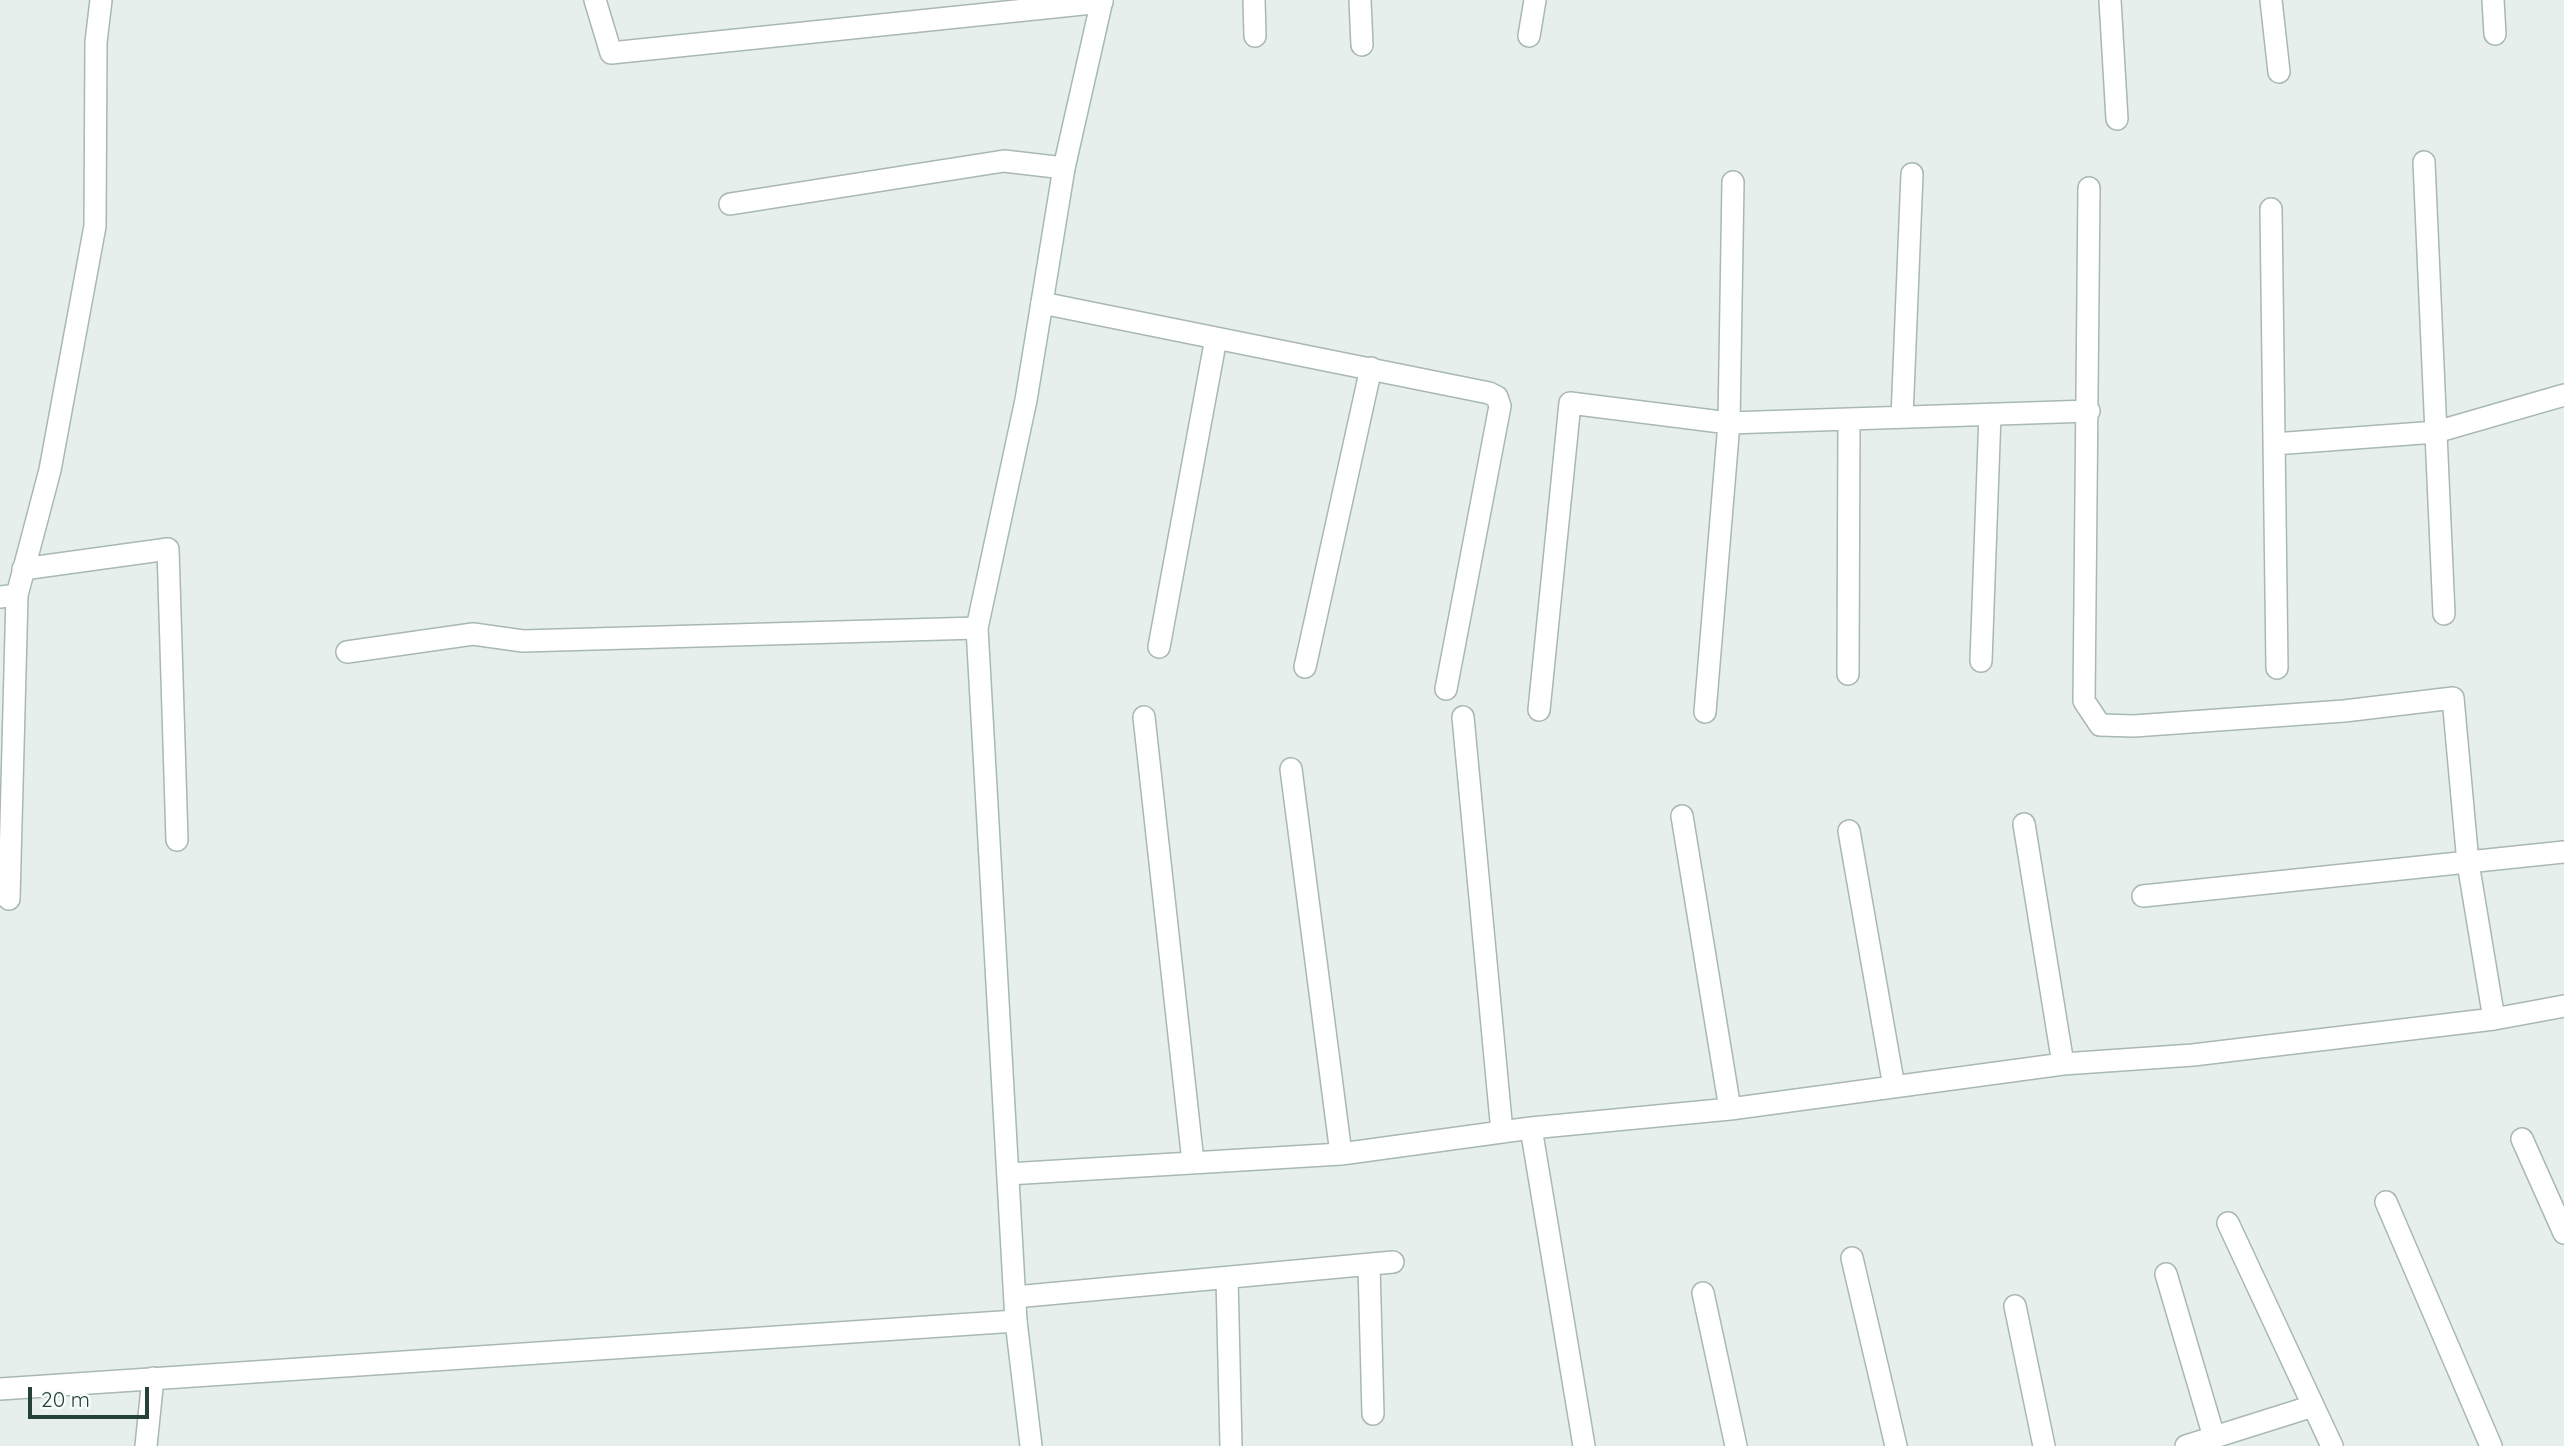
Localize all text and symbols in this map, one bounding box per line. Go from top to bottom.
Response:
scale bar [32,1372,152,1416]
text: 20 m [41,1386,90,1412]

